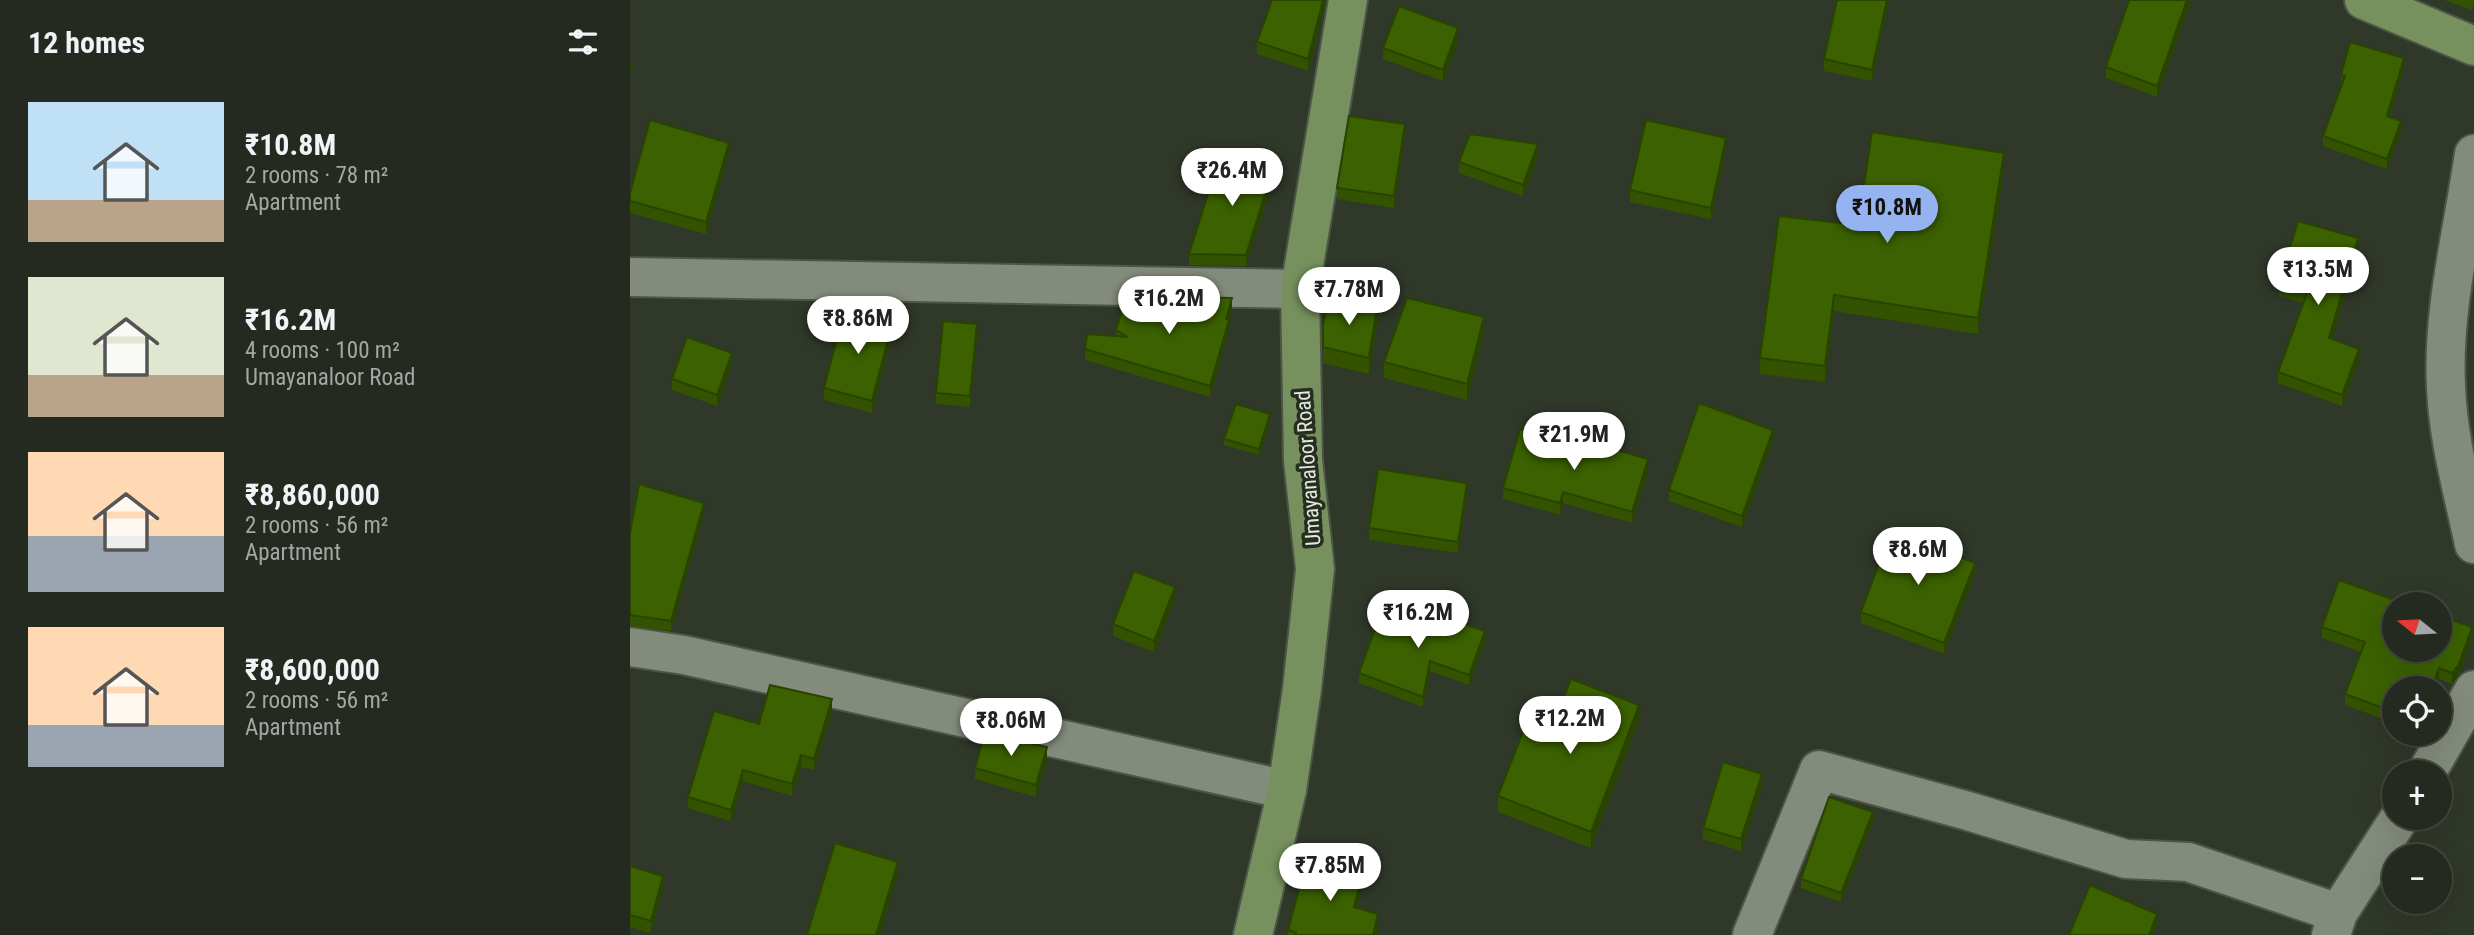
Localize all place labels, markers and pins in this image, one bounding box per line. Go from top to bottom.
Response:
pin: ₹26.4M [1175,148,1289,208]
pin: ₹10.8M [1830,186,1944,245]
pin: ₹13.5M [2261,247,2375,307]
pin: ₹7.78M [1292,268,1406,327]
pin: ₹16.2M [1112,276,1226,336]
pin: ₹8.86M [801,296,915,356]
pin: ₹21.9M [1517,412,1631,472]
pin: ₹8.6M [1869,528,1967,587]
pin: ₹16.2M [1361,590,1475,650]
pin: ₹12.2M [1513,696,1627,756]
pin: ₹8.06M [954,698,1068,758]
pin: ₹7.85M [1273,844,1387,903]

